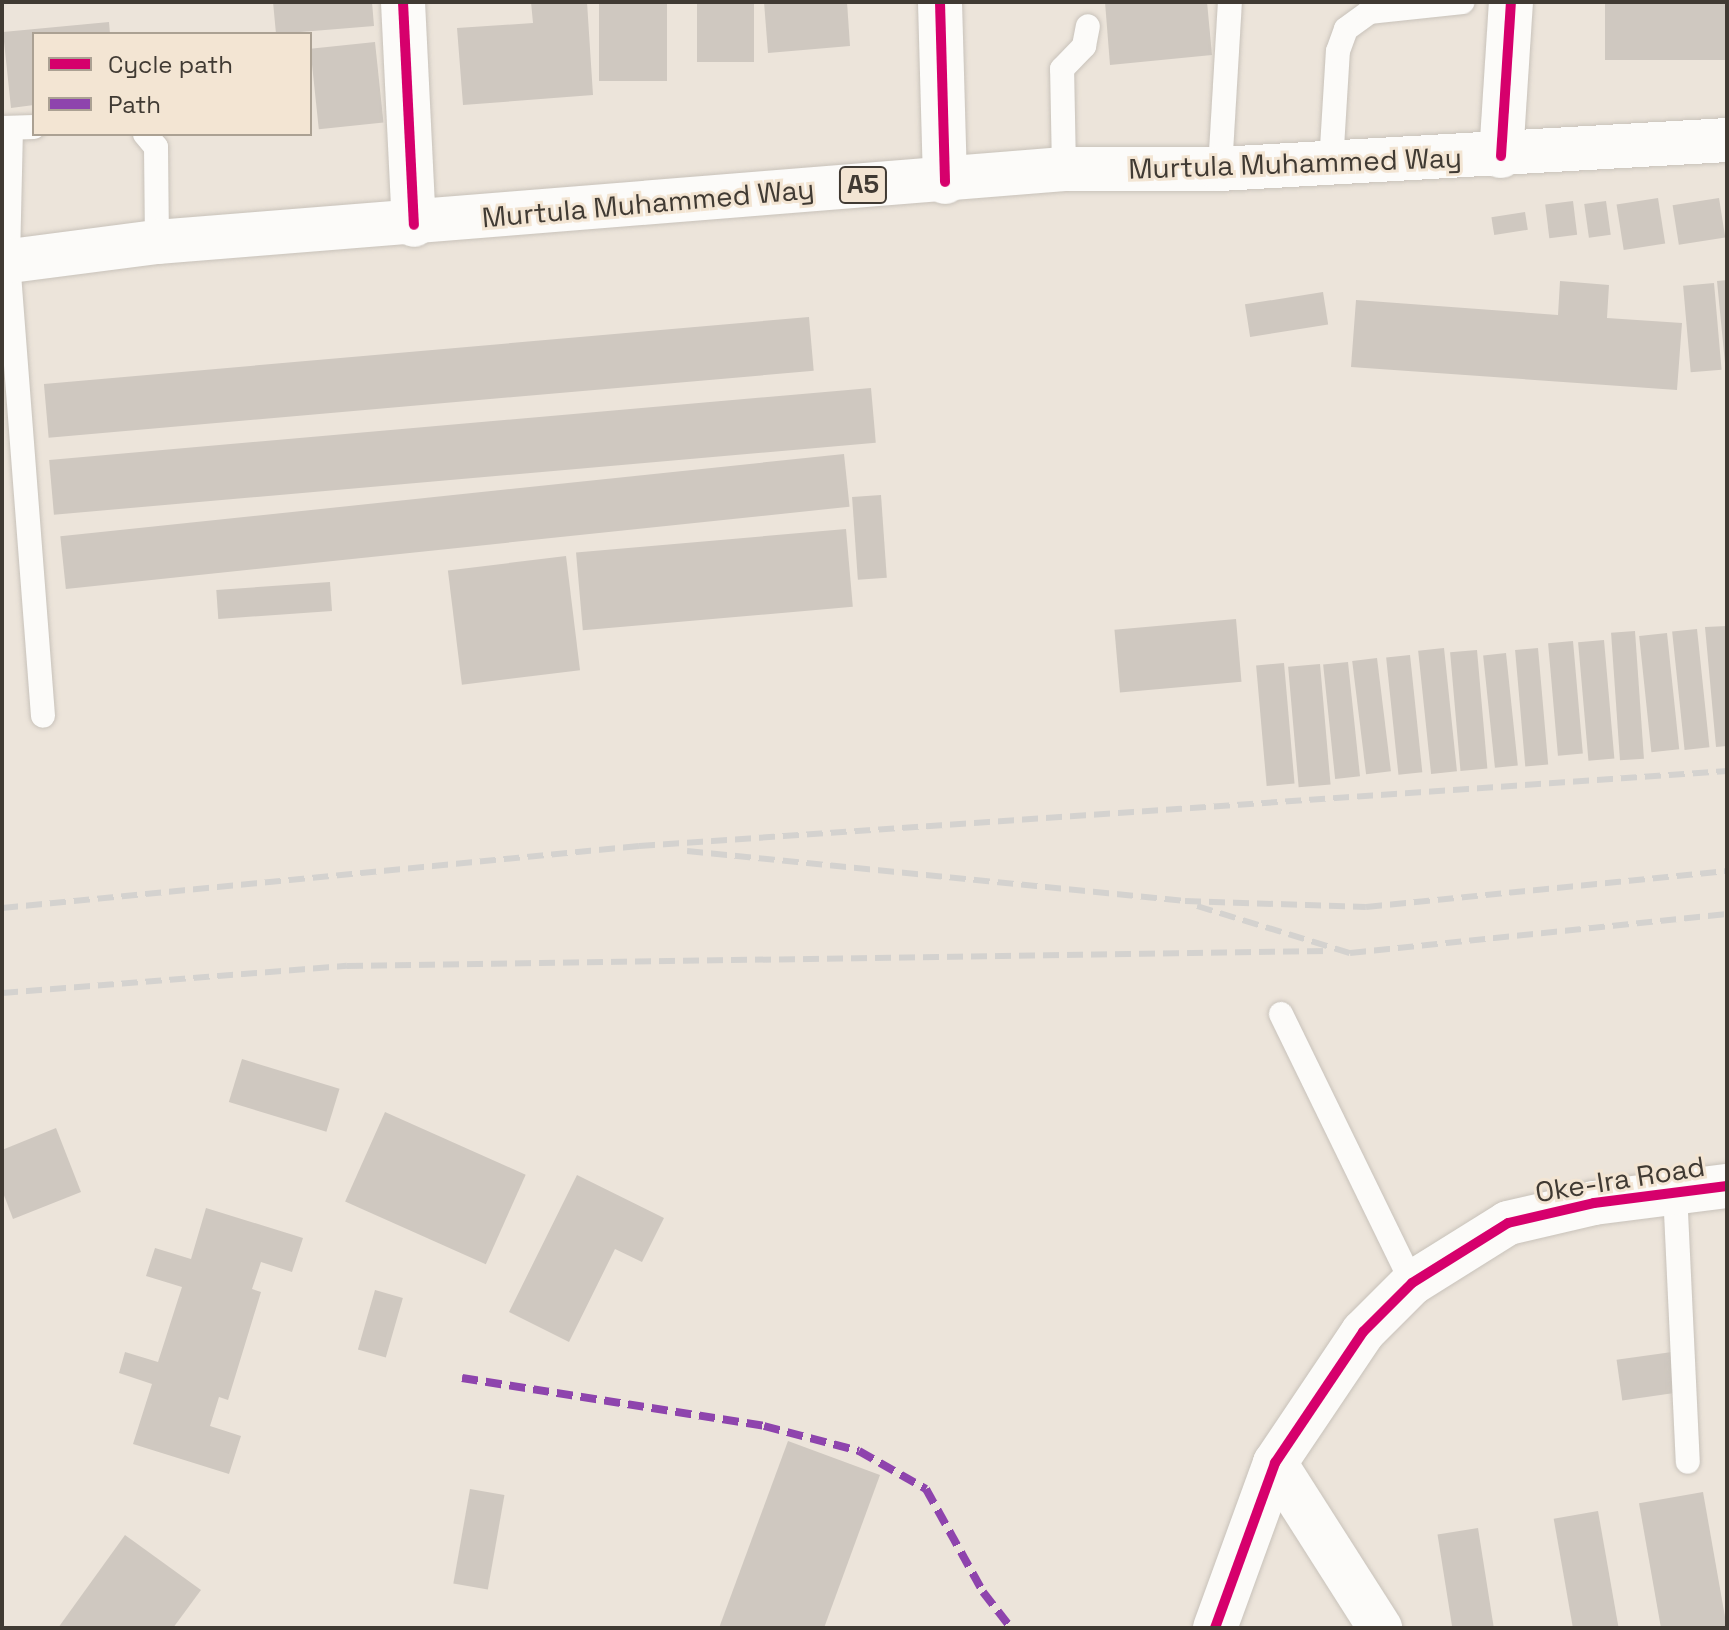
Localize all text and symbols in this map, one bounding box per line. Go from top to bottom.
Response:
legend [32,32,312,136]
text: Cycle path [108,49,233,80]
text: Path [108,89,161,120]
street label: Murtula Muhammed Way [1128,140,1462,186]
road number: A5 [837,163,889,207]
street label: Murtula Muhammed Way [480,172,816,234]
street label: Oke-Ira Road [1533,1149,1707,1209]

